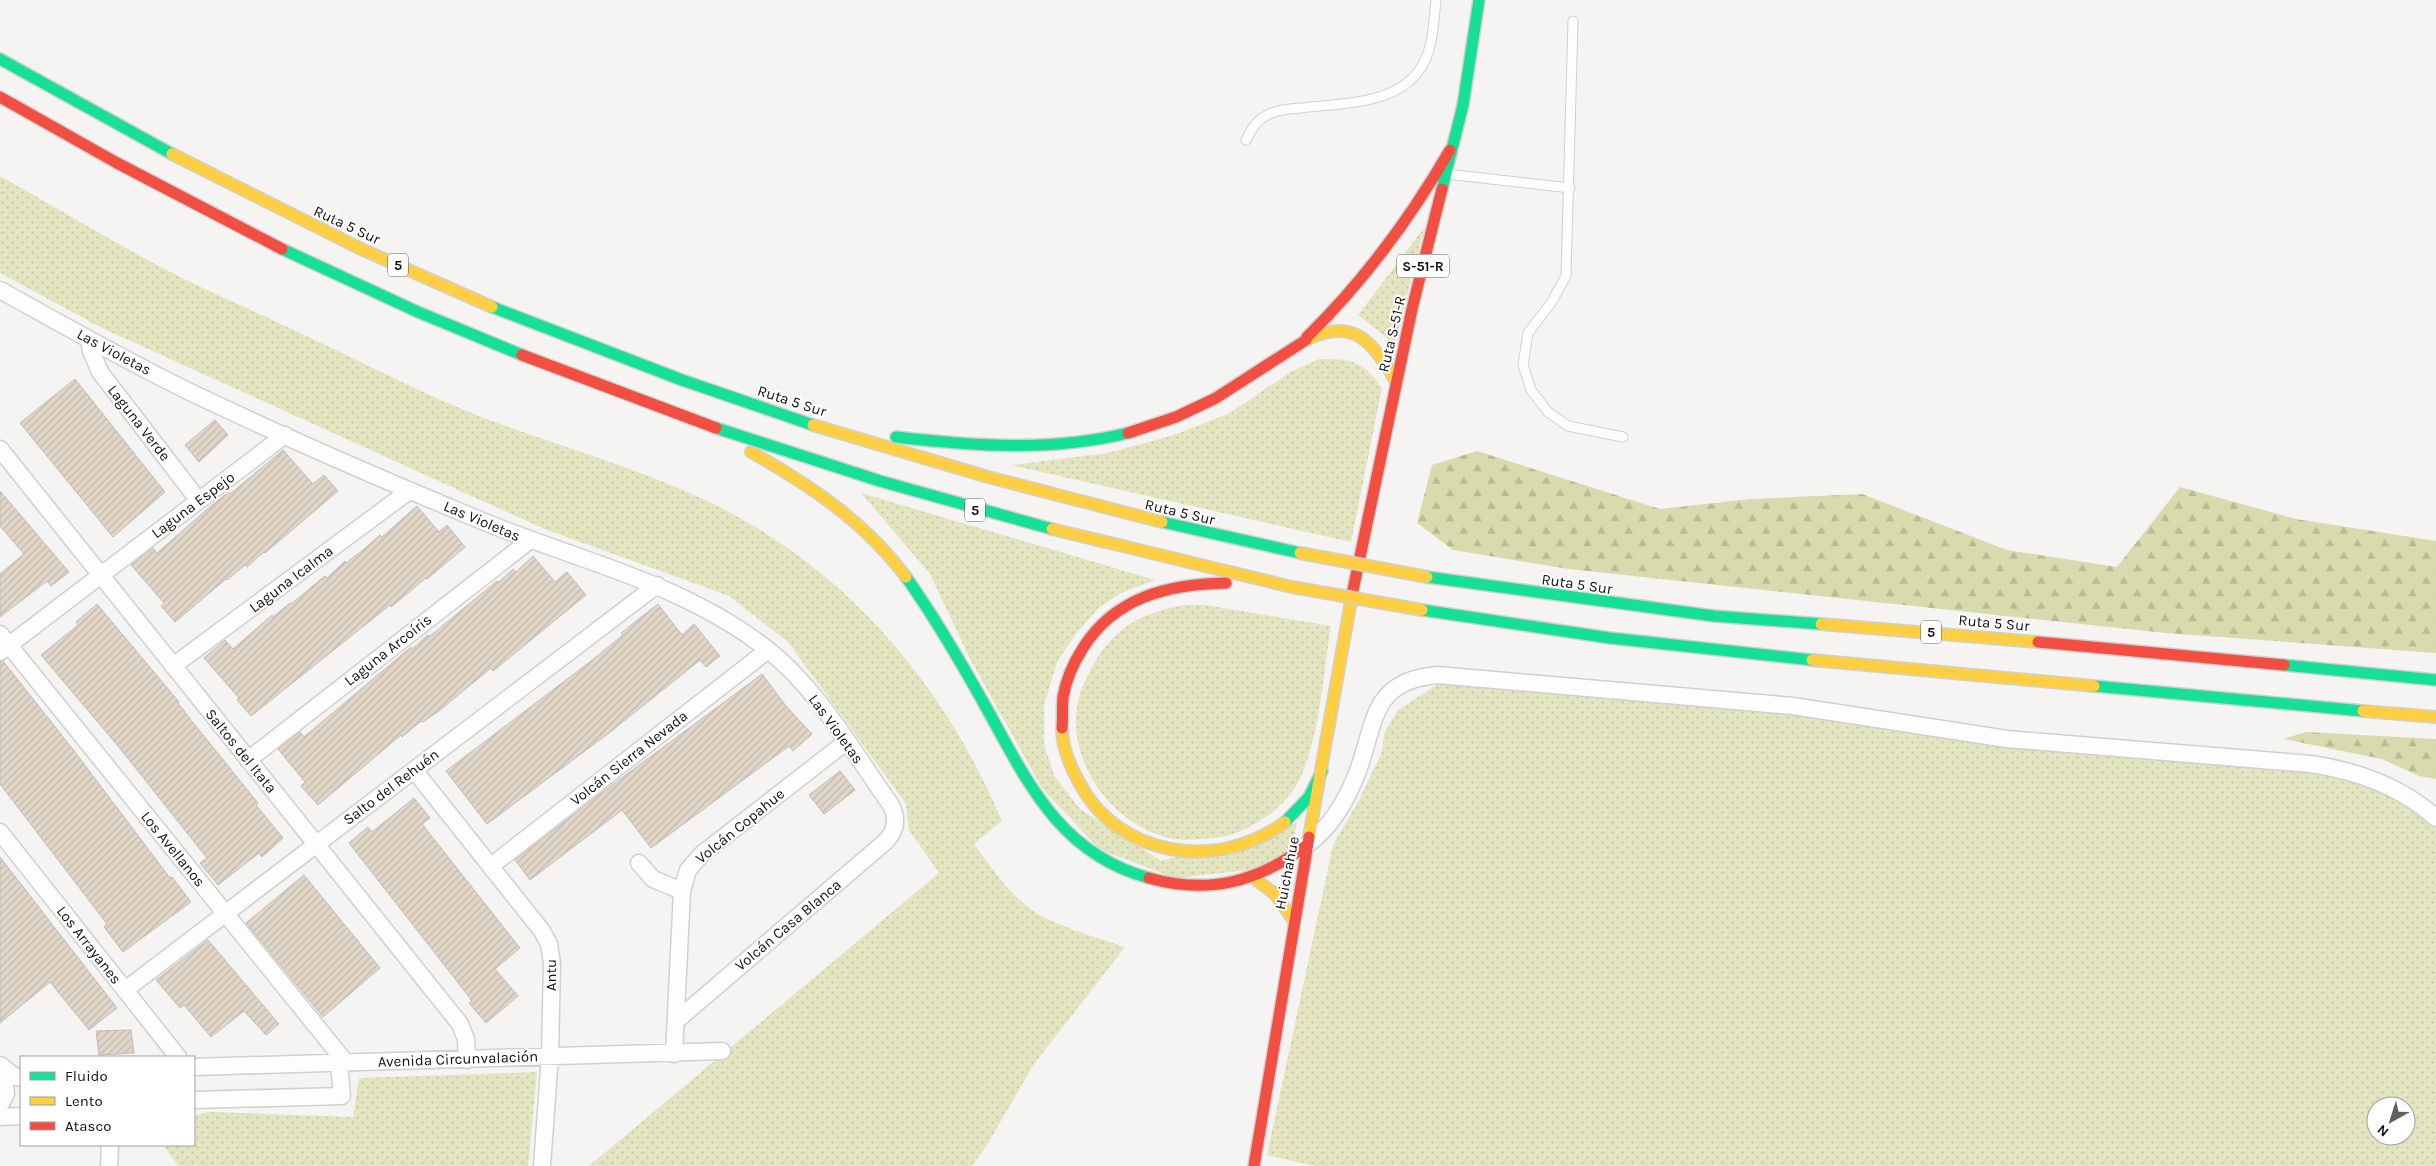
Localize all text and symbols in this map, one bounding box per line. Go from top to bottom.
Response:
street label: Ruta 5 Sur [311,202,384,248]
road number: 5 [388,254,408,276]
road number: S-51-R [1397,255,1449,278]
street label: Ruta S-51-R [1374,294,1410,374]
street label: Las Violetas [74,325,154,379]
street label: Laguna Verde [104,381,174,465]
street label: Ruta 5 Sur [755,381,829,421]
street label: Laguna Espejo [148,468,238,542]
street label: Ruta 5 Sur [1143,495,1217,529]
street label: Las Violetas [441,497,523,545]
road number: 5 [965,498,985,522]
street label: Laguna Icalma [245,542,337,616]
street label: Ruta 5 Sur [1540,570,1614,598]
street label: Laguna Arcoíris [341,610,435,690]
street label: Ruta 5 Sur [1958,611,2031,635]
road number: 5 [1921,620,1941,644]
street label: Las Violetas [805,691,867,767]
street label: Saltos del Itata [202,705,280,797]
street label: Volcán Sierra Nevada [567,707,691,809]
street label: Salto del Rehuén [340,745,442,829]
street label: Volcán Copahue [692,785,788,867]
street label: Los Avellanos [137,808,209,890]
street label: Huichahue [1271,835,1303,911]
street label: Volcán Casa Blanca [731,875,845,975]
street label: Los Arrayanes [53,902,125,988]
street label: Antu [542,959,560,991]
street label: Avenida Circunvalación [378,1047,538,1071]
legend [20,1056,195,1146]
text: Fluido [65,1067,108,1085]
text: Lento [65,1092,103,1110]
north arrow [2366,1096,2416,1146]
text: Atasco [65,1117,111,1135]
text: N [2374,1121,2392,1140]

